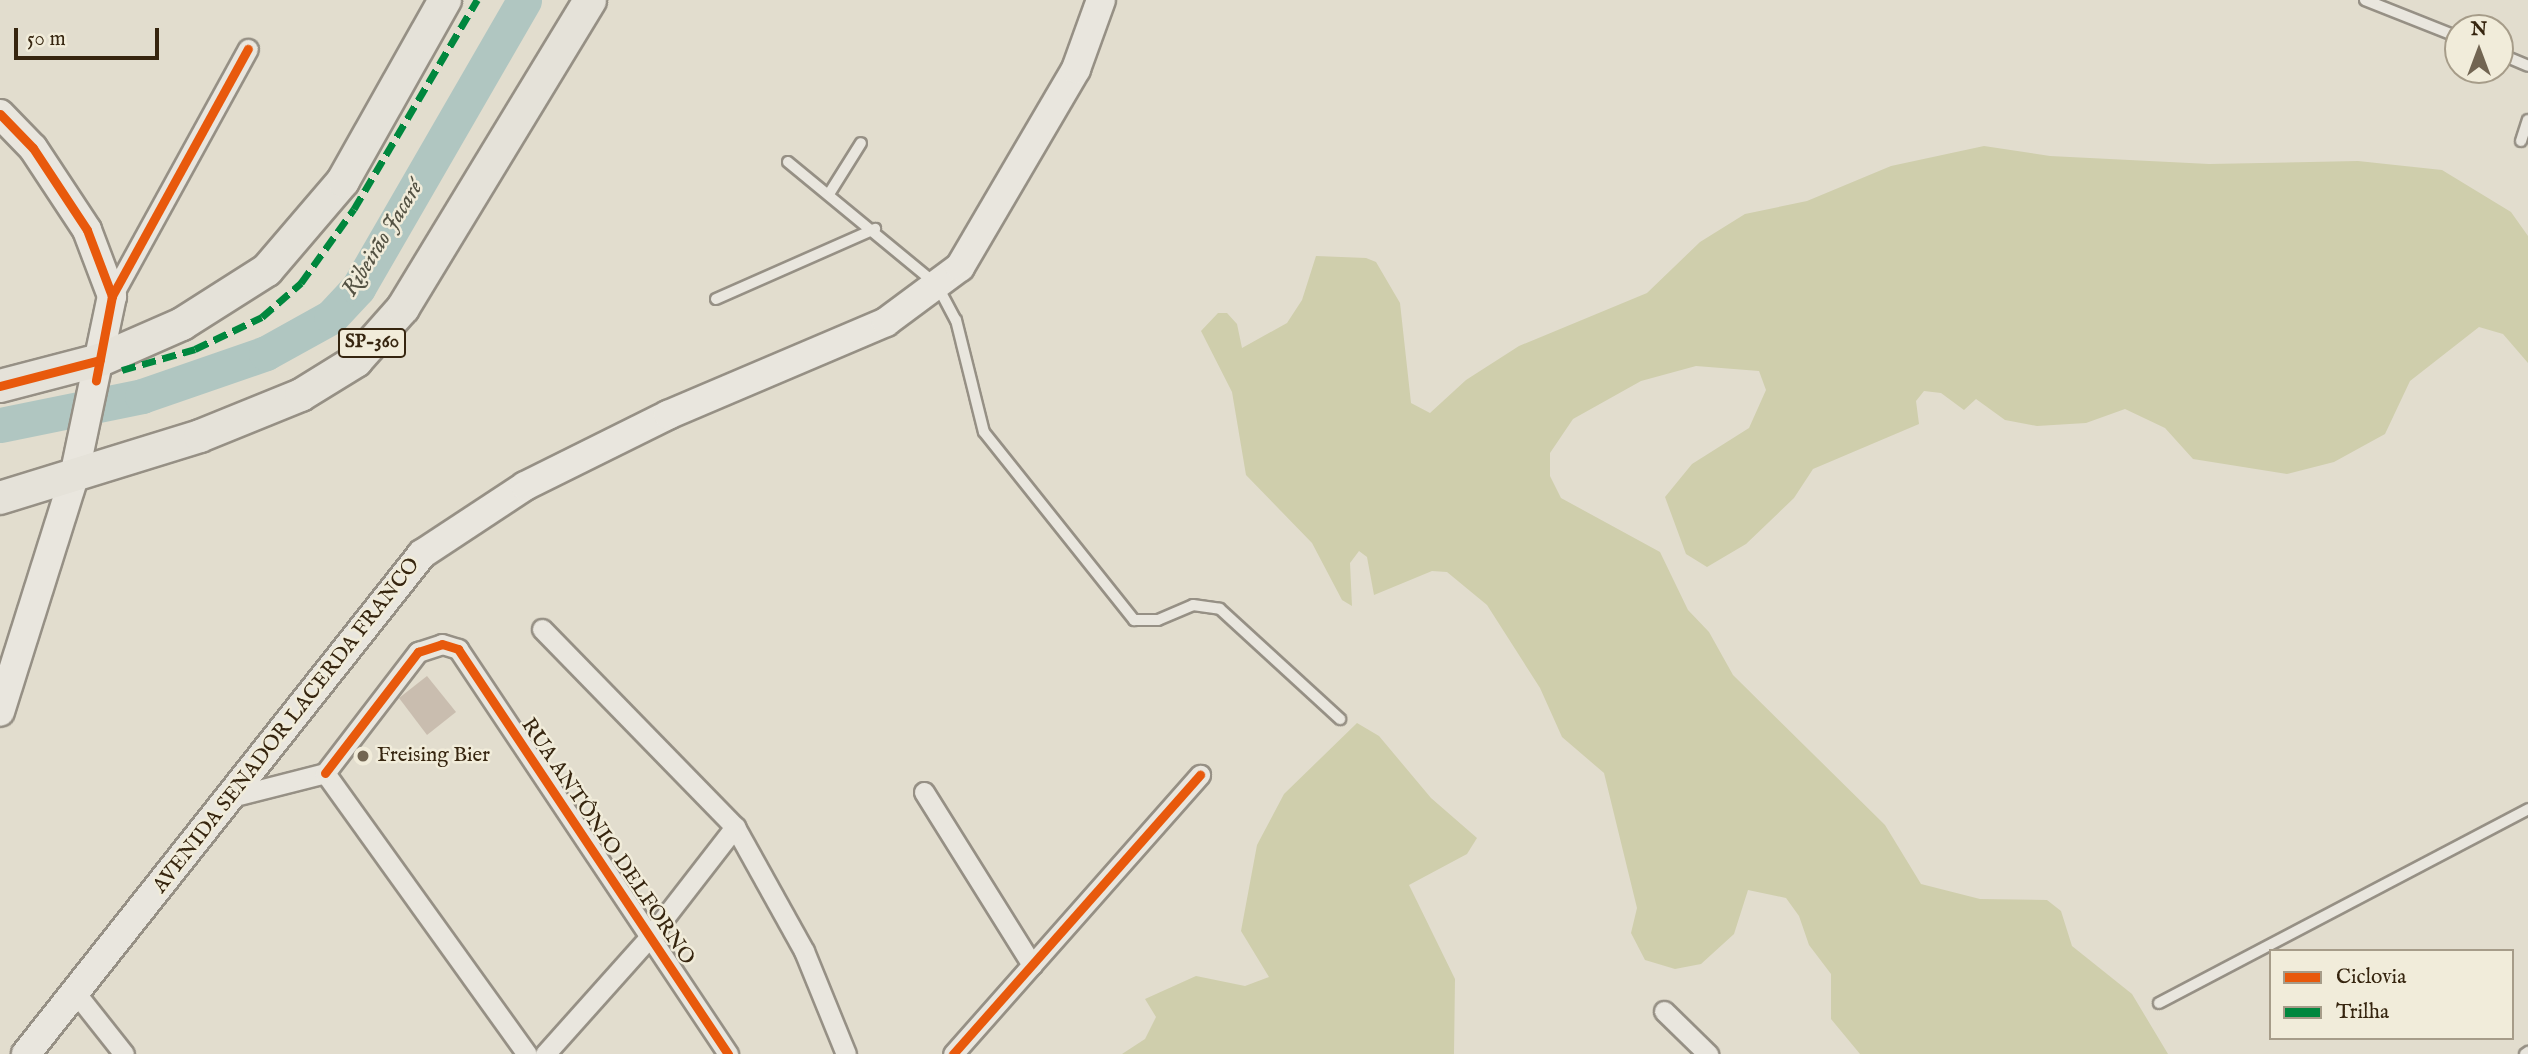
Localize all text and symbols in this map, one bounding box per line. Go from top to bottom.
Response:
scale bar [18,14,163,58]
north arrow [2444,14,2514,84]
text: N [2471,18,2487,42]
text: 50 m [27,26,66,53]
water label: Ribeirão Jacaré [337,176,429,302]
road number: SP-360 [337,328,407,358]
street label: AVENIDA SENADOR LACERDA FRANCO [148,553,426,899]
street label: RUA ANTÔNIO DELFORNO [515,714,699,970]
place label: Freising Bier [377,743,490,769]
marker: Freising Bier [355,748,371,764]
legend [2269,949,2514,1040]
text: Ciclovia [2336,964,2406,991]
text: Trilha [2336,999,2389,1026]

